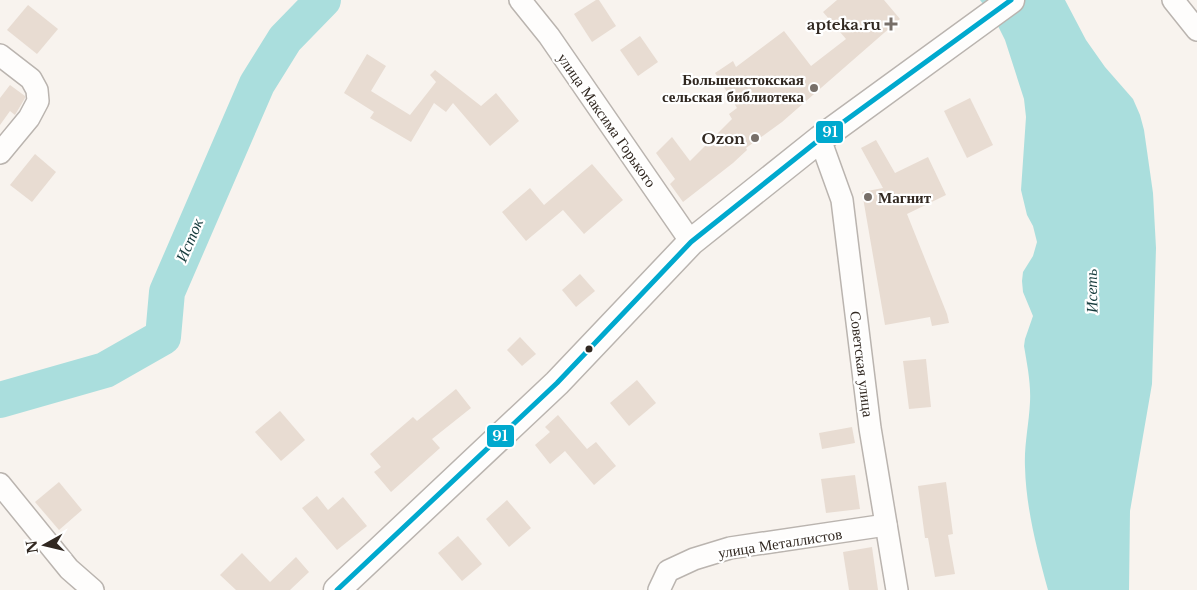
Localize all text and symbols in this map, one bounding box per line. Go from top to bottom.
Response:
place label: apteka.ru [807,15,881,34]
marker: apteka.ru [885,18,897,30]
street label: улица Максима Горького [553,49,661,191]
place label: Большеистокская сельская библиотека [662,70,804,106]
marker: Большеистокская сельская библиотека [808,82,820,94]
line badge: 91 [815,120,844,144]
text: 91 [822,123,838,141]
place label: Ozon [702,129,745,148]
marker: Ozon [749,132,761,144]
place label: Магнит [878,188,932,207]
marker: Магнит [862,191,874,203]
water label: Исток [170,215,207,266]
water label: Исеть [1081,269,1101,314]
street label: Советская улица [846,310,878,418]
unlabelled marker [584,344,594,354]
line badge: 91 [486,424,515,448]
text: 91 [492,427,508,445]
north arrow [20,520,70,570]
street label: улица Металлистов [717,524,843,562]
text: N [22,539,42,555]

